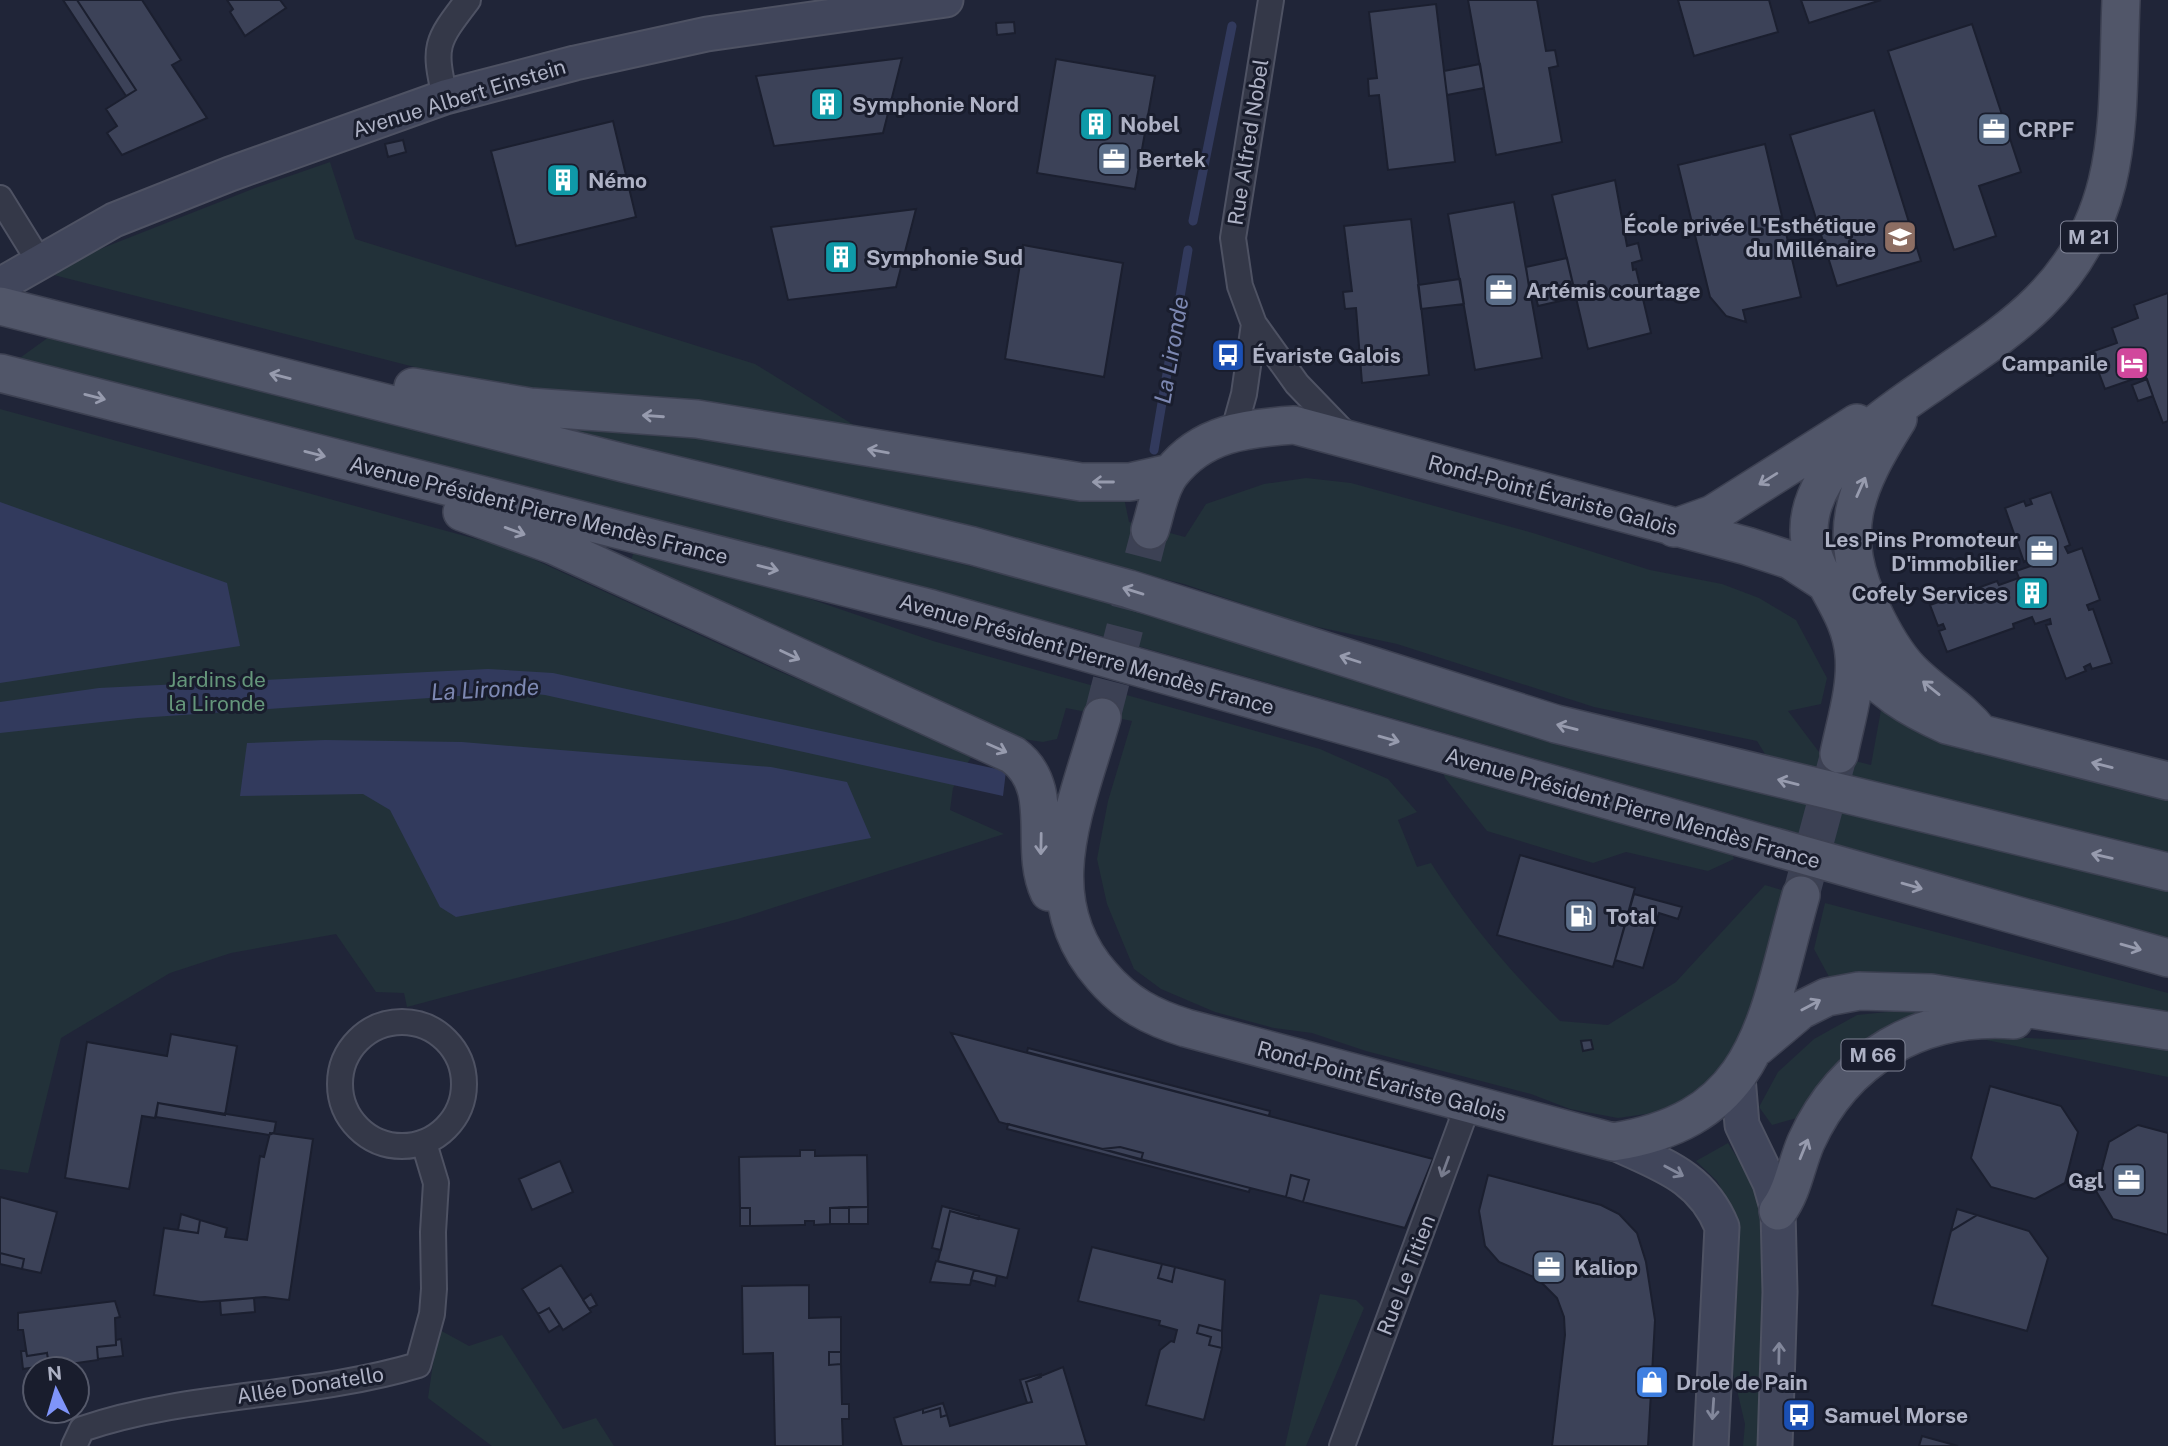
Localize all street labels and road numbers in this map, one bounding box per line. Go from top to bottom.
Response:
street label: Avenue Albert Einstein [349,54,569,142]
street label: Rue Alfred Nobel [1223,57,1273,227]
road number: M 21 [2061,221,2117,252]
street label: Rond-Point Évariste Galois [1425,450,1681,540]
street label: Avenue Président Pierre Mendès France [347,451,731,569]
street label: Avenue Président Pierre Mendès France [897,588,1277,720]
street label: Avenue Président Pierre Mendès France [1443,742,1823,874]
street label: Rond-Point Évariste Galois [1254,1036,1510,1126]
road number: M 66 [1842,1040,1904,1070]
street label: Rue Le Titien [1372,1211,1440,1339]
street label: Allée Donatello [235,1361,385,1409]

